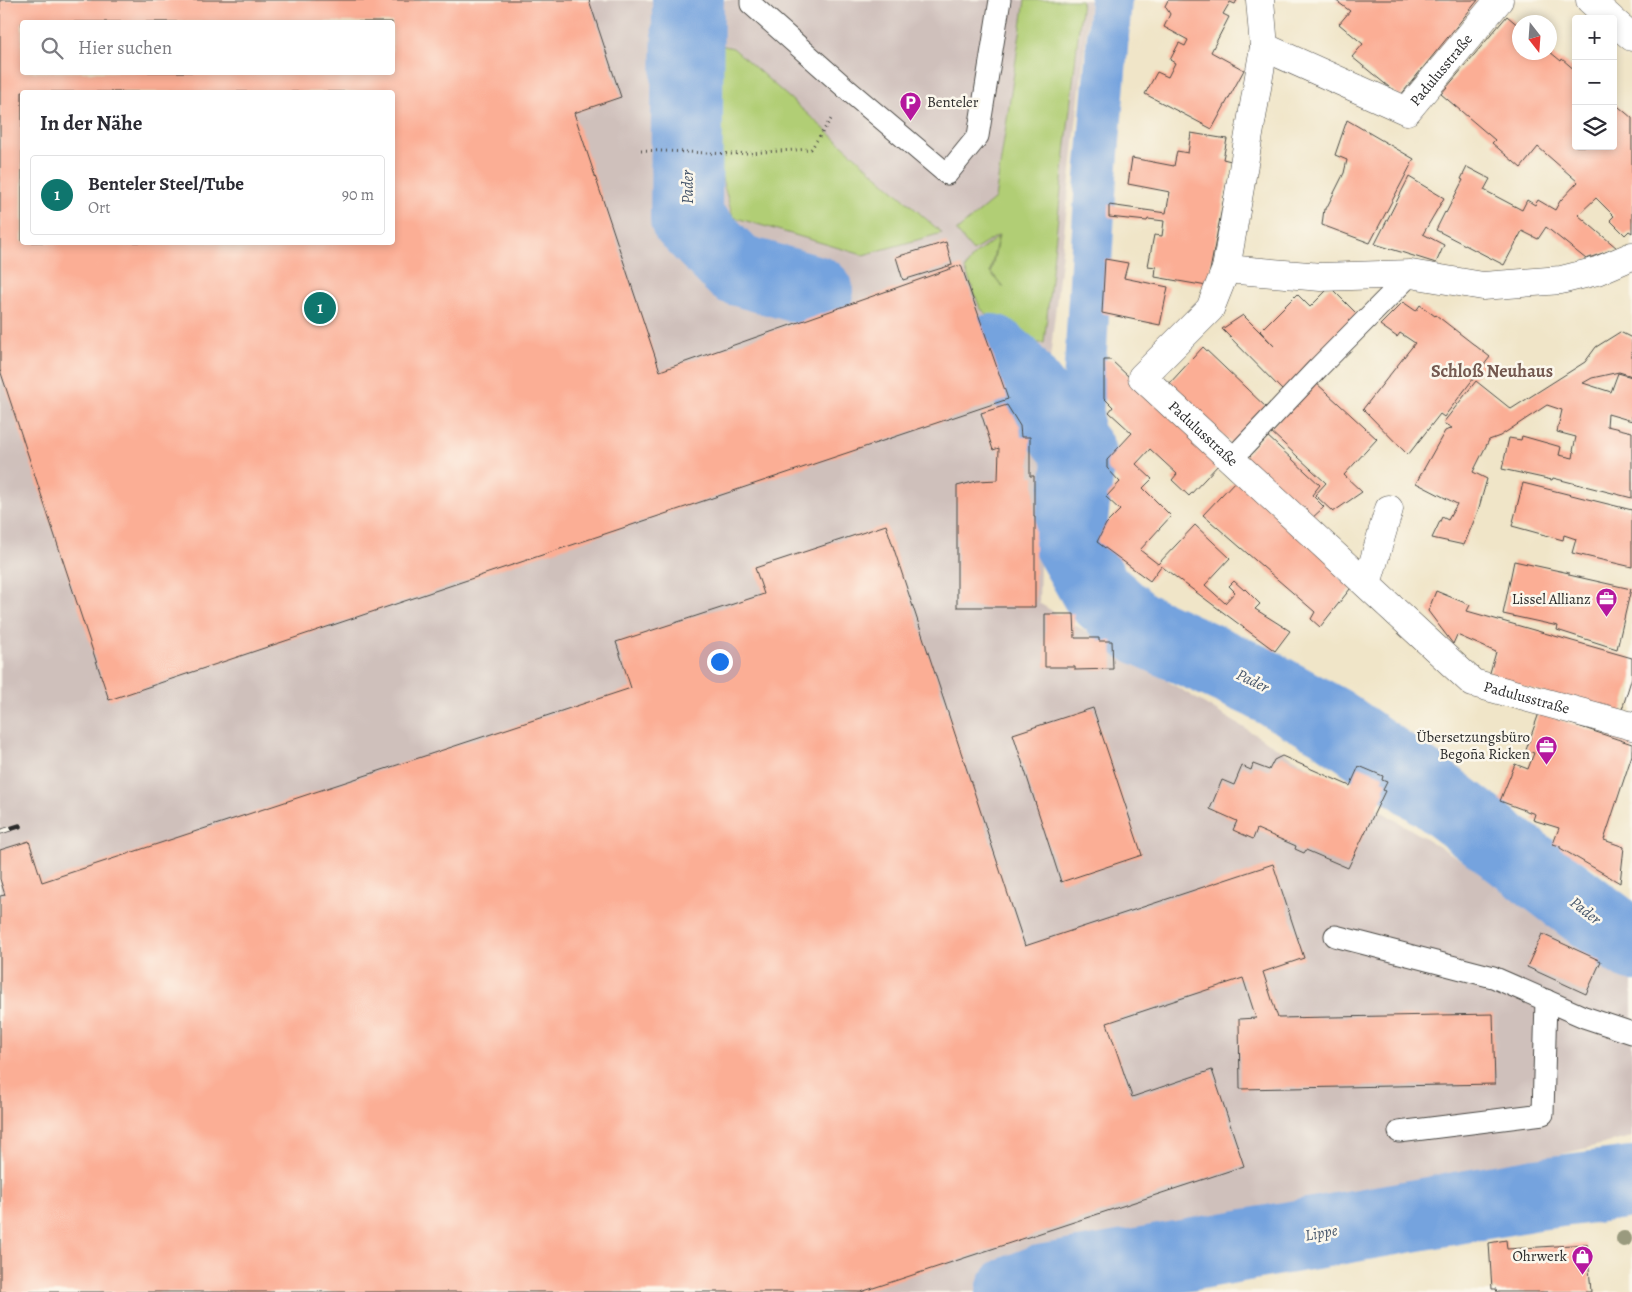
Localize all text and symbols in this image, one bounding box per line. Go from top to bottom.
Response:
north arrow [1512,15,1557,60]
map controls [1572,15,1617,150]
button: + [1572,15,1617,60]
search box [20,20,395,75]
street label: Padulusstraße [1405,29,1477,110]
icon: search [38,34,66,62]
text: Hier suchen [78,35,172,61]
button: − [1572,60,1617,105]
parking icon: Benteler [899,90,923,121]
place label: Benteler [927,92,979,112]
button: layers [1572,105,1617,150]
text: In der Nähe [40,109,142,137]
water label: Pader [677,170,699,204]
text: Benteler Steel/Tube [88,171,244,197]
text: 1 [54,184,60,206]
text: 90 m [342,184,374,206]
text: Ort [88,197,110,219]
pin: 1 [304,289,336,327]
district label: Schloß Neuhaus [1431,359,1553,383]
street label: Padulusstraße [1164,396,1243,471]
office icon: Lissel Allianz [1595,587,1619,618]
place label: Lissel Allianz [1512,589,1591,609]
your location [707,649,733,675]
water label: Pader [1233,664,1273,698]
street label: Padulusstraße [1481,676,1572,719]
place label: Übersetzungsbüro Begoña Ricken [1416,727,1530,764]
office icon: Übersetzungsbüro Begoña Ricken [1534,734,1558,765]
water label: Pader [1565,892,1606,930]
water label: Lippe [1303,1219,1339,1247]
shop icon: Ohrwerk [1571,1244,1595,1275]
place label: Ohrwerk [1512,1246,1568,1266]

